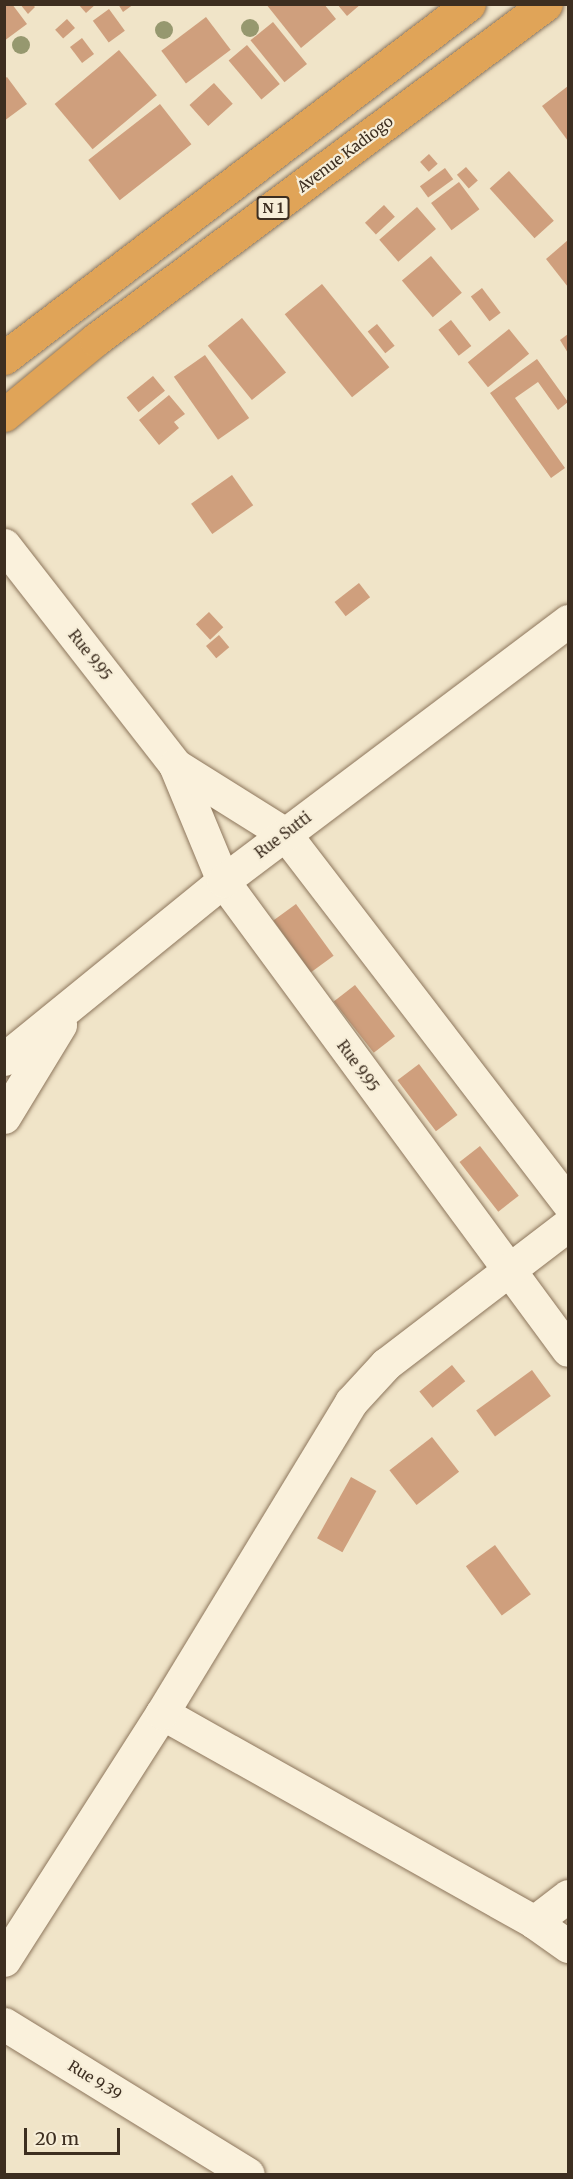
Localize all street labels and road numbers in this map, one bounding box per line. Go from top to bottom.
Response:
street label: Avenue Kadiogo [293,112,397,196]
road number: N 1 [256,197,290,219]
street label: Rue 9.95 [65,626,115,684]
street label: Rue Sutti [251,808,315,862]
street label: Rue 9.95 [333,1037,383,1095]
street label: Rue 9.39 [65,2057,125,2103]

